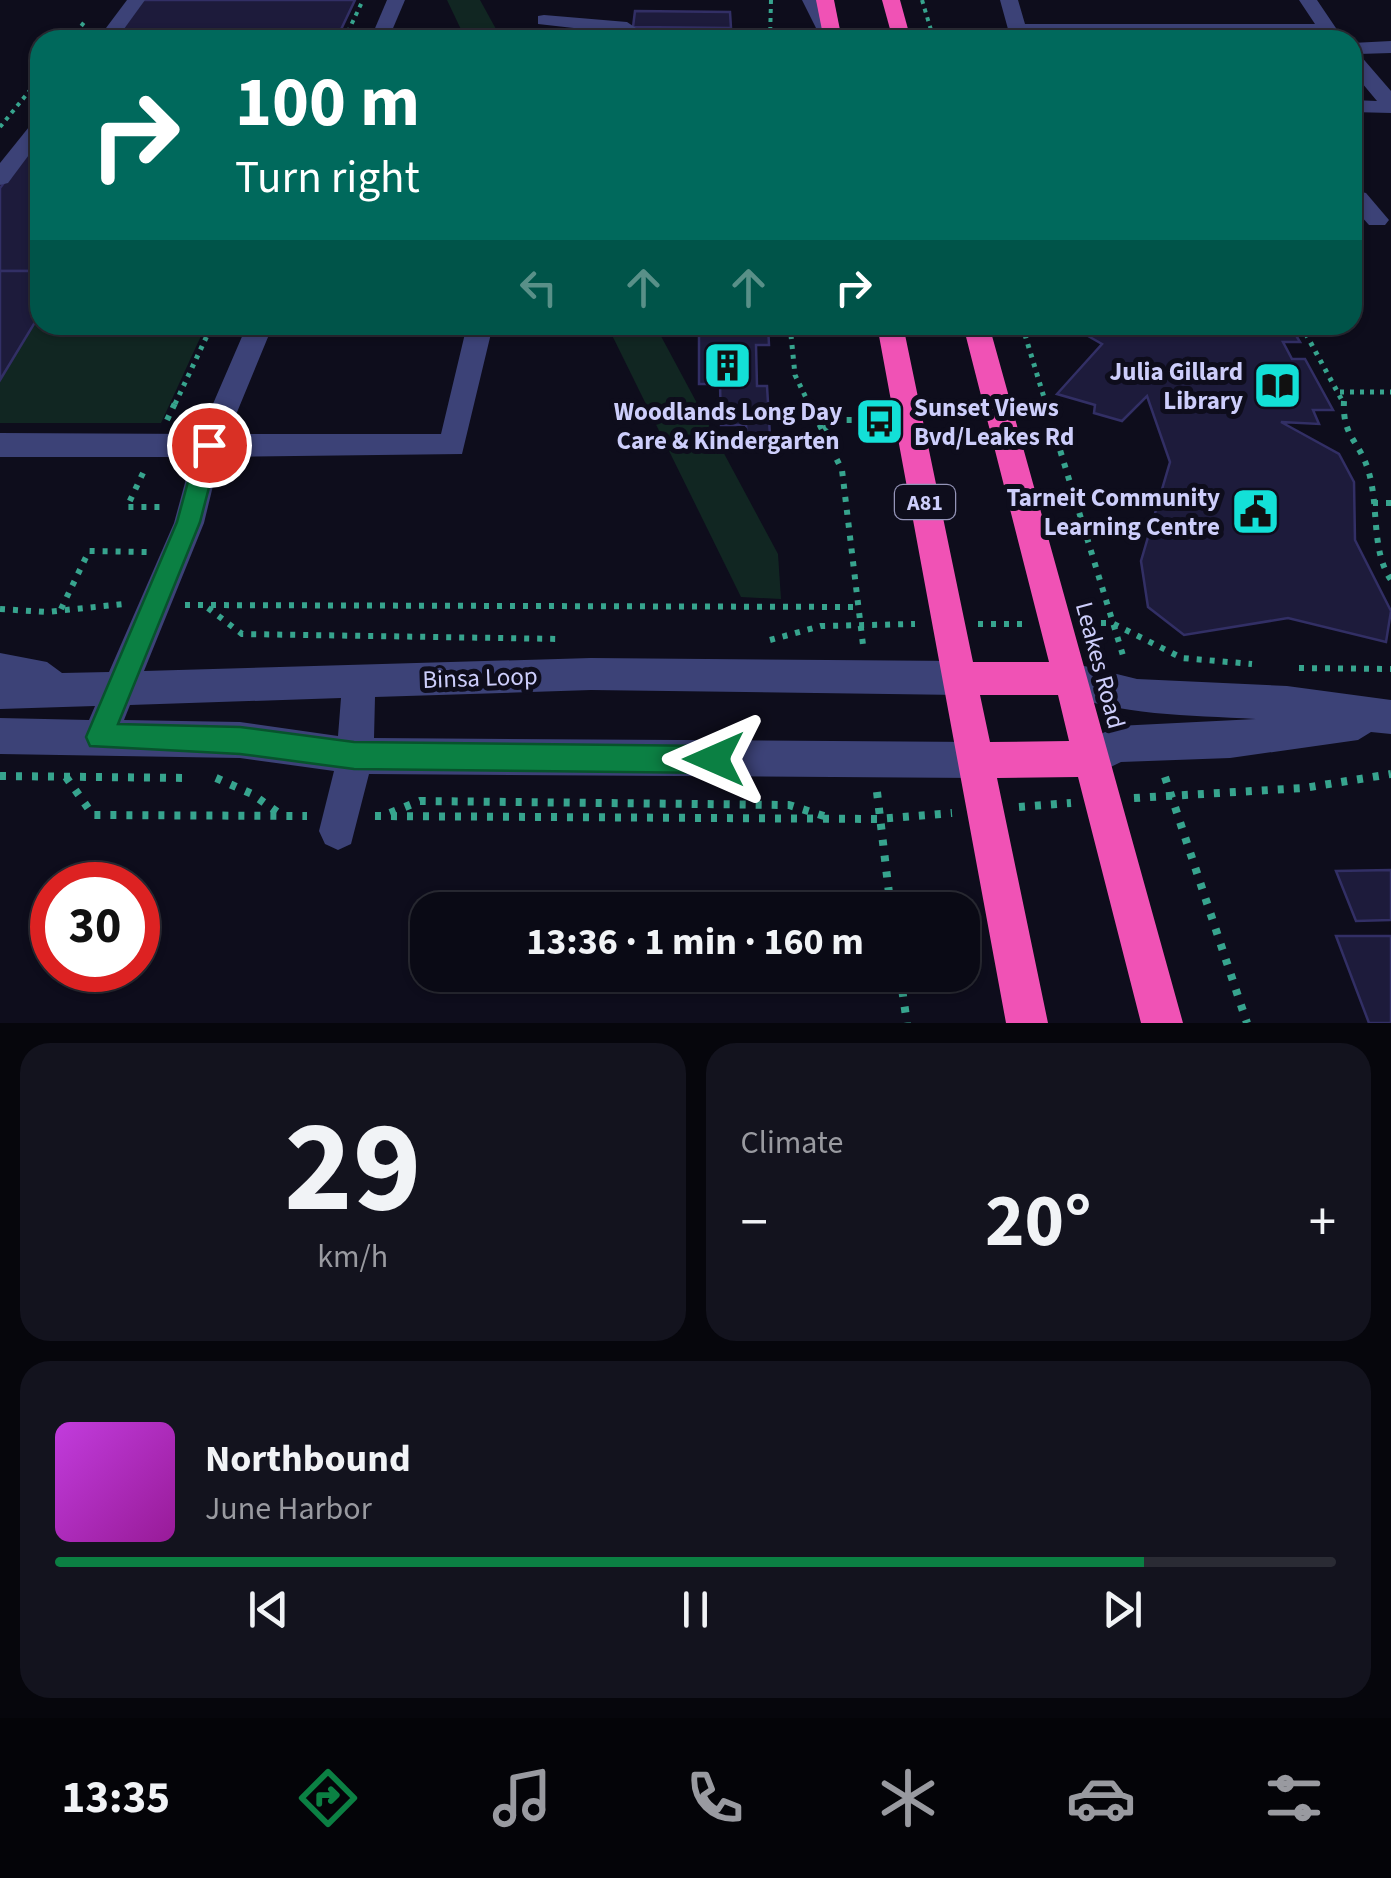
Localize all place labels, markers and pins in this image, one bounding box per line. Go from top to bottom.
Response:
building icon: Woodlands Long Day Care & Kindergarten [702,339,754,391]
place label: Julia Gillard Library [1109,354,1243,419]
library icon: Julia Gillard Library [1252,359,1304,411]
place label: Sunset Views Bvd/Leakes Rd [914,390,1074,455]
place label: Woodlands Long Day Care & Kindergarten [614,394,842,459]
bus stop icon: Sunset Views Bvd/Leakes Rd [853,395,905,447]
pin [167,403,252,488]
place label: Tarneit Community Learning Centre [1007,480,1220,545]
public building icon: Tarneit Community Learning Centre [1229,485,1281,537]

